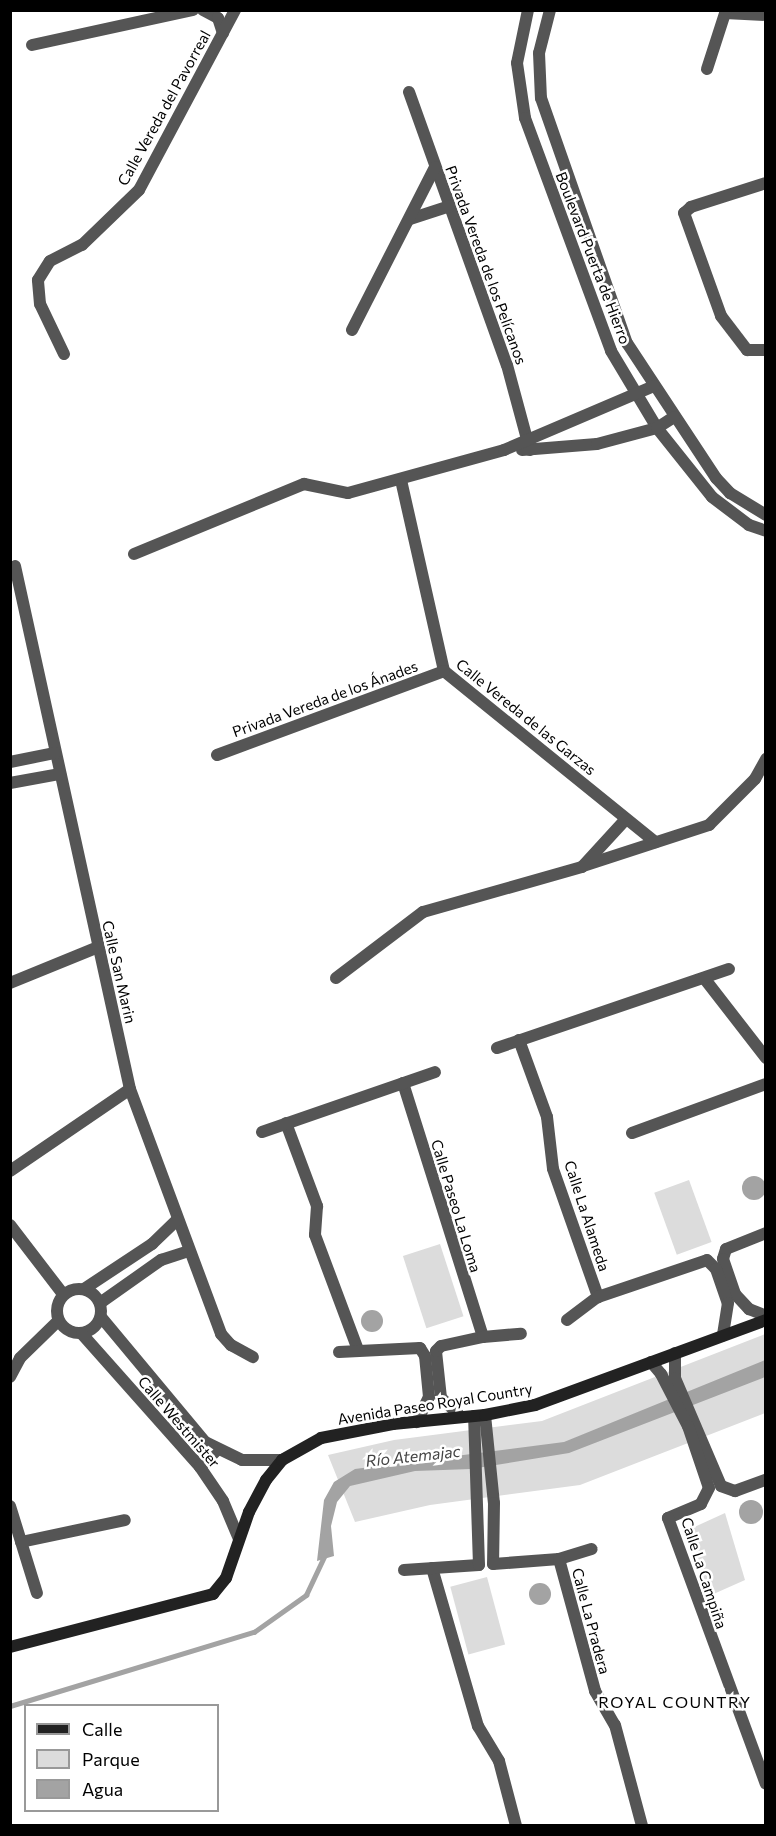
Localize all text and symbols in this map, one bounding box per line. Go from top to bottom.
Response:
street label: Calle Vereda del Pavorreal [114,27,214,189]
street label: Privada Vereda de los Pelícanos [442,163,530,367]
street label: Boulevard Puerta de Hierro [552,169,634,347]
street label: Calle Vereda de las Garzas [453,655,599,779]
street label: Privada Vereda de los Ánades [230,657,420,741]
street label: Calle San Marin [98,919,140,1025]
street label: Calle Paseo La Loma [427,1137,485,1275]
street label: Calle La Alameda [561,1158,613,1274]
street label: Calle Westmister [134,1373,224,1471]
street label: Avenida Paseo Royal Country [336,1380,534,1428]
water label: Río Atemajac [365,1441,461,1471]
street label: Calle La Campiña [677,1515,731,1631]
street label: Calle La Pradera [568,1566,614,1676]
district label: ROYAL COUNTRY [598,1692,752,1712]
legend [24,1704,219,1812]
text: Calle [82,1718,122,1740]
text: Parque [82,1748,140,1770]
text: Agua [82,1778,123,1800]

